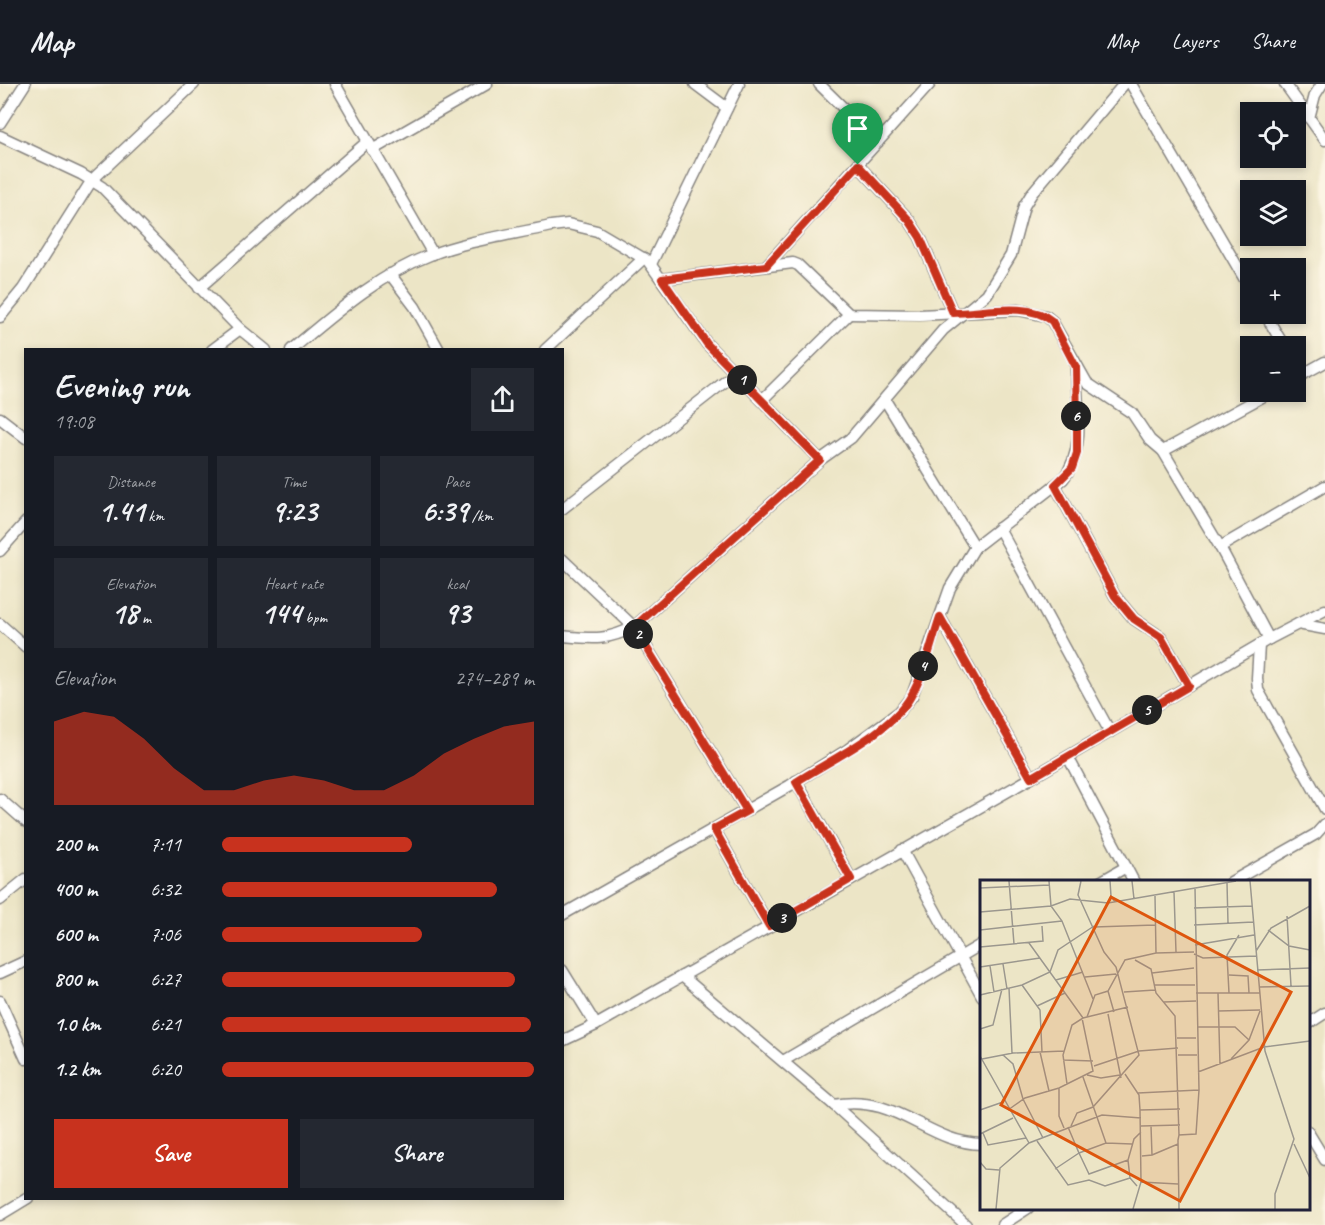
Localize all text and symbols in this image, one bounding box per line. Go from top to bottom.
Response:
text: Map [30,24,73,59]
text: Map [1106,28,1139,54]
text: Layers [1172,28,1218,54]
text: Share [1251,28,1295,54]
map controls [1240,102,1306,402]
button: locate [1240,102,1306,168]
pin [832,103,883,165]
icon: arrive [841,112,874,145]
button: layers [1240,180,1306,246]
button: + [1240,258,1306,324]
button: − [1240,336,1306,402]
text: Evening run [54,365,189,407]
pin: 1 [727,365,757,395]
button: share [471,368,534,431]
text: 1 [738,370,746,390]
pin: 6 [1061,401,1091,431]
text: 6 [1072,406,1080,426]
text: 19:08 [54,409,94,434]
text: Distance [107,472,155,492]
text: Time [282,472,306,492]
text: Pace [445,472,469,492]
text: 1.41 [98,492,144,530]
text: 9:23 [271,492,317,530]
text: 6:39 [421,492,468,530]
text: km [144,506,164,526]
text: /km [468,506,493,526]
text: Elevation [106,574,156,594]
text: Heart rate [265,574,323,594]
text: kcal [446,574,468,594]
text: 18 [111,594,138,632]
text: 144 [261,594,301,632]
text: 93 [444,594,470,632]
text: m [138,608,151,628]
text: bpm [301,608,327,628]
pin: 2 [623,619,653,649]
text: 2 [634,624,642,644]
pin: 4 [908,651,938,681]
text: 4 [919,656,927,676]
text: Elevation [54,666,116,691]
text: 274–289 m [455,666,534,691]
pin: 5 [1132,695,1162,725]
text: 5 [1144,700,1150,720]
text: 200 m [54,832,97,857]
text: 7:11 [150,832,181,857]
text: 400 m [54,877,97,902]
text: 6:32 [150,877,181,902]
inset map [980,880,1310,1210]
pin: 3 [767,903,797,933]
text: 3 [778,908,786,928]
text: 600 m [54,922,98,947]
text: 7:06 [150,922,181,947]
text: 800 m [54,967,97,992]
text: 6:27 [150,967,181,992]
text: 1.0 km [54,1012,101,1037]
text: 6:21 [150,1012,181,1037]
text: 1.2 km [54,1057,101,1082]
text: 6:20 [150,1057,181,1082]
button: Save [54,1119,288,1188]
button: Share [300,1119,534,1188]

